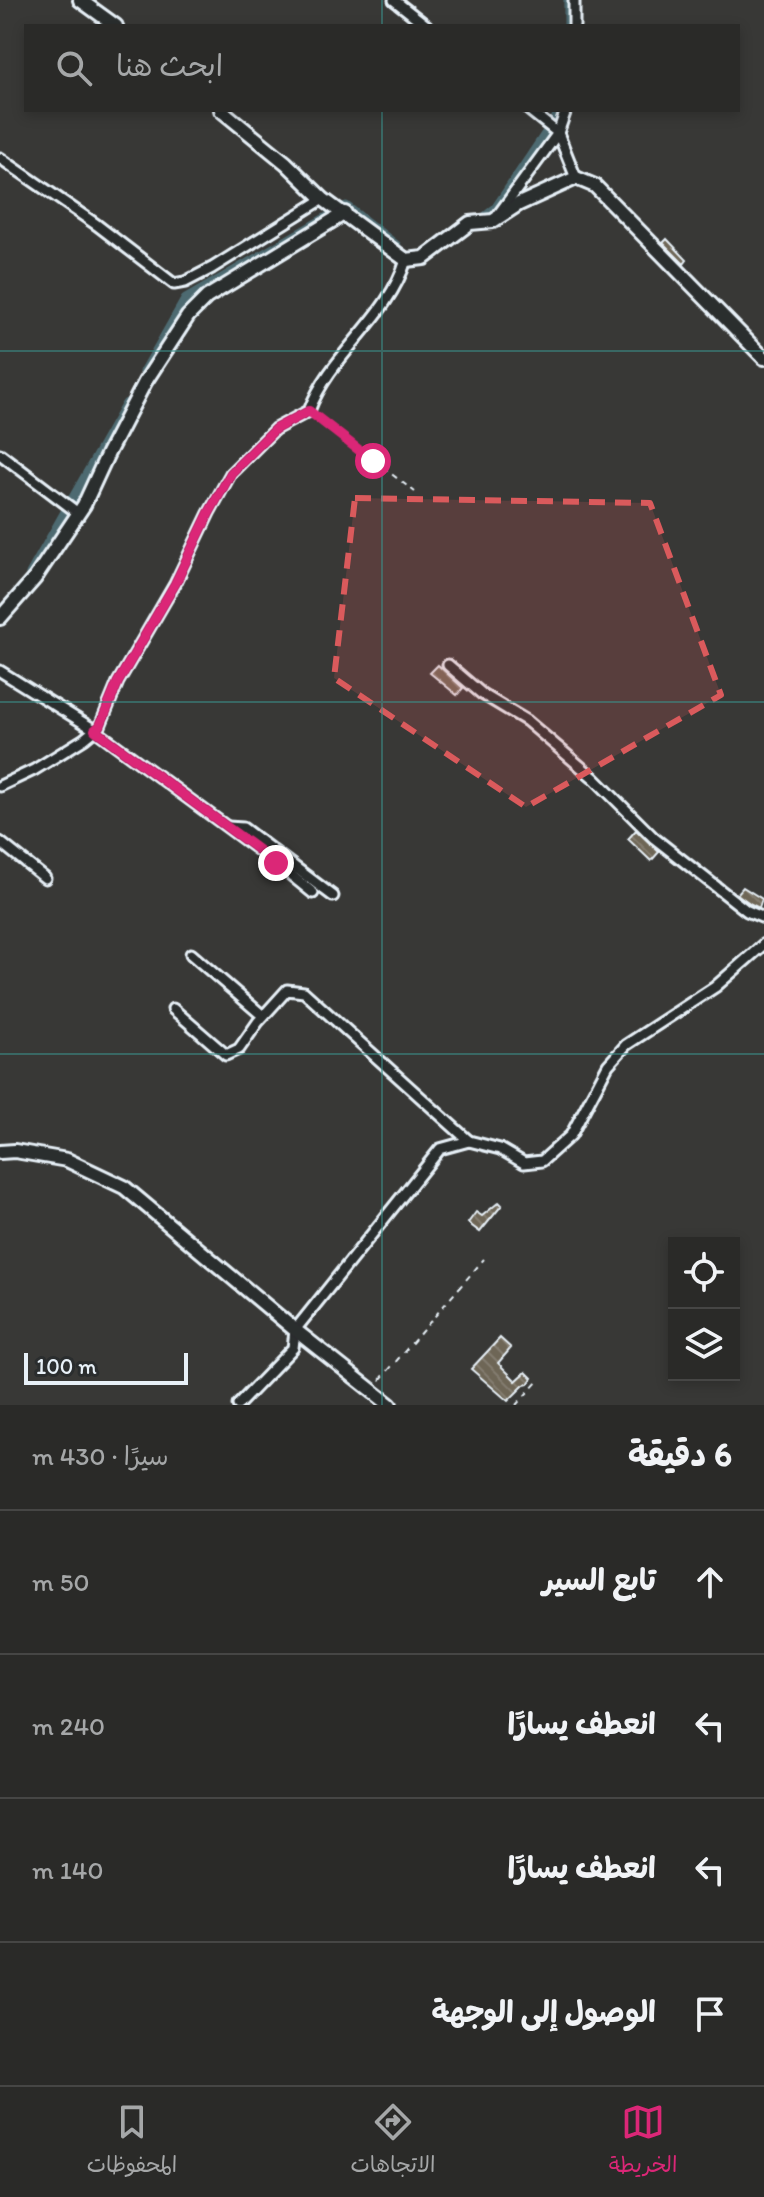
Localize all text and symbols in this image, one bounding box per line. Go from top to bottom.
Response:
search box [24,24,740,112]
icon: search [52,46,96,90]
text: ابحث هنا [116,47,223,84]
route start [355,443,391,479]
route end [258,845,294,881]
map controls [668,1237,740,1381]
button: locate [668,1237,740,1309]
button: layers [668,1309,740,1381]
scale bar [24,1349,188,1385]
text: 100 m [36,1353,97,1380]
text: 6 دقيقة [628,1434,732,1475]
text: سيرًا · 430 m [32,1440,169,1472]
icon: ahead [688,1560,732,1604]
text: تابع السير [542,1561,656,1598]
text: 50 m [32,1566,89,1598]
icon: left [688,1704,732,1748]
text: انعطف يسارًا [507,1705,656,1742]
text: 240 m [32,1710,105,1742]
icon: left [688,1848,732,1892]
text: انعطف يسارًا [507,1849,656,1886]
text: 140 m [32,1854,103,1886]
icon: arrive [688,1992,732,2036]
text: الوصول إلى الوجهة [432,1993,656,2030]
tab: المحفوظات [87,2100,177,2184]
tab: الاتجاهات [351,2100,435,2184]
tab: الخريطة [609,2100,677,2184]

